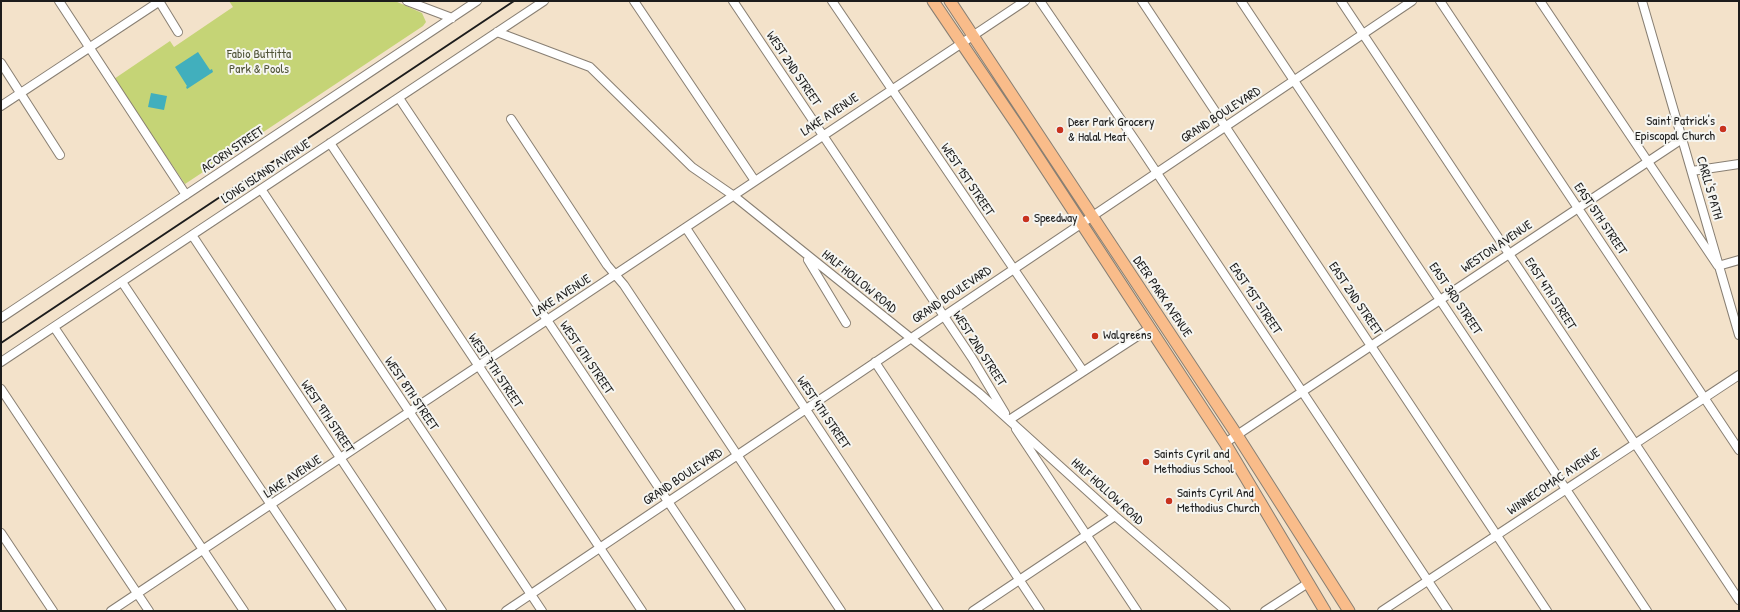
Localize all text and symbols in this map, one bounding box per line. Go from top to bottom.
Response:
street label: WEST 2ND STREET [762,29,824,109]
park label: Fabio Buttitta Park & Pools [227,47,291,78]
street label: GRAND BOULEVARD [1178,83,1264,147]
street label: LAKE AVENUE [798,90,862,140]
place label: Saint Patrick's Episcopal Church [1635,114,1715,145]
place label: Deer Park Grocery & Halal Meat [1068,115,1154,146]
street label: ACORN STREET [199,123,267,177]
marker: Saint Patrick's Episcopal Church [1718,124,1728,134]
marker: Deer Park Grocery & Halal Meat [1055,125,1065,135]
street label: LONG ISLAND AVENUE [219,137,313,207]
street label: WEST 1ST STREET [937,141,997,219]
street label: CARLL'S PATH [1693,155,1725,221]
street label: EAST 5TH STREET [1570,180,1630,258]
place label: Speedway [1034,211,1078,227]
marker: Speedway [1021,214,1031,224]
street label: WESTON AVENUE [1459,218,1535,276]
street label: HALF HOLLOW ROAD [818,247,900,317]
street label: DEER PARK AVENUE [1129,254,1195,340]
street label: EAST 4TH STREET [1521,255,1579,333]
street label: EAST 2ND STREET [1325,259,1385,339]
street label: EAST 1ST STREET [1225,260,1285,338]
street label: EAST 3RD STREET [1425,260,1485,338]
street label: GRAND BOULEVARD [910,263,994,327]
street label: LAKE AVENUE [530,272,594,320]
street label: WEST 2ND STREET [949,308,1009,390]
street label: WEST 6TH STREET [556,319,616,397]
place label: Walgreens [1103,328,1152,344]
street label: WEST 7TH STREET [465,331,525,411]
marker: Walgreens [1090,331,1100,341]
street label: WEST 8TH STREET [381,354,441,434]
street label: WEST 4TH STREET [793,374,853,452]
street label: WEST 9TH STREET [297,378,357,456]
street label: GRAND BOULEVARD [641,445,725,509]
street label: WINNECOMAC AVENUE [1505,445,1603,519]
place label: Saints Cyril and Methodius School [1154,447,1234,478]
street label: LAKE AVENUE [261,452,325,502]
street label: HALF HOLLOW ROAD [1068,455,1146,529]
marker: Saints Cyril and Methodius School [1141,457,1151,467]
place label: Saints Cyril And Methodius Church [1177,486,1260,517]
marker: Saints Cyril And Methodius Church [1164,496,1174,506]

